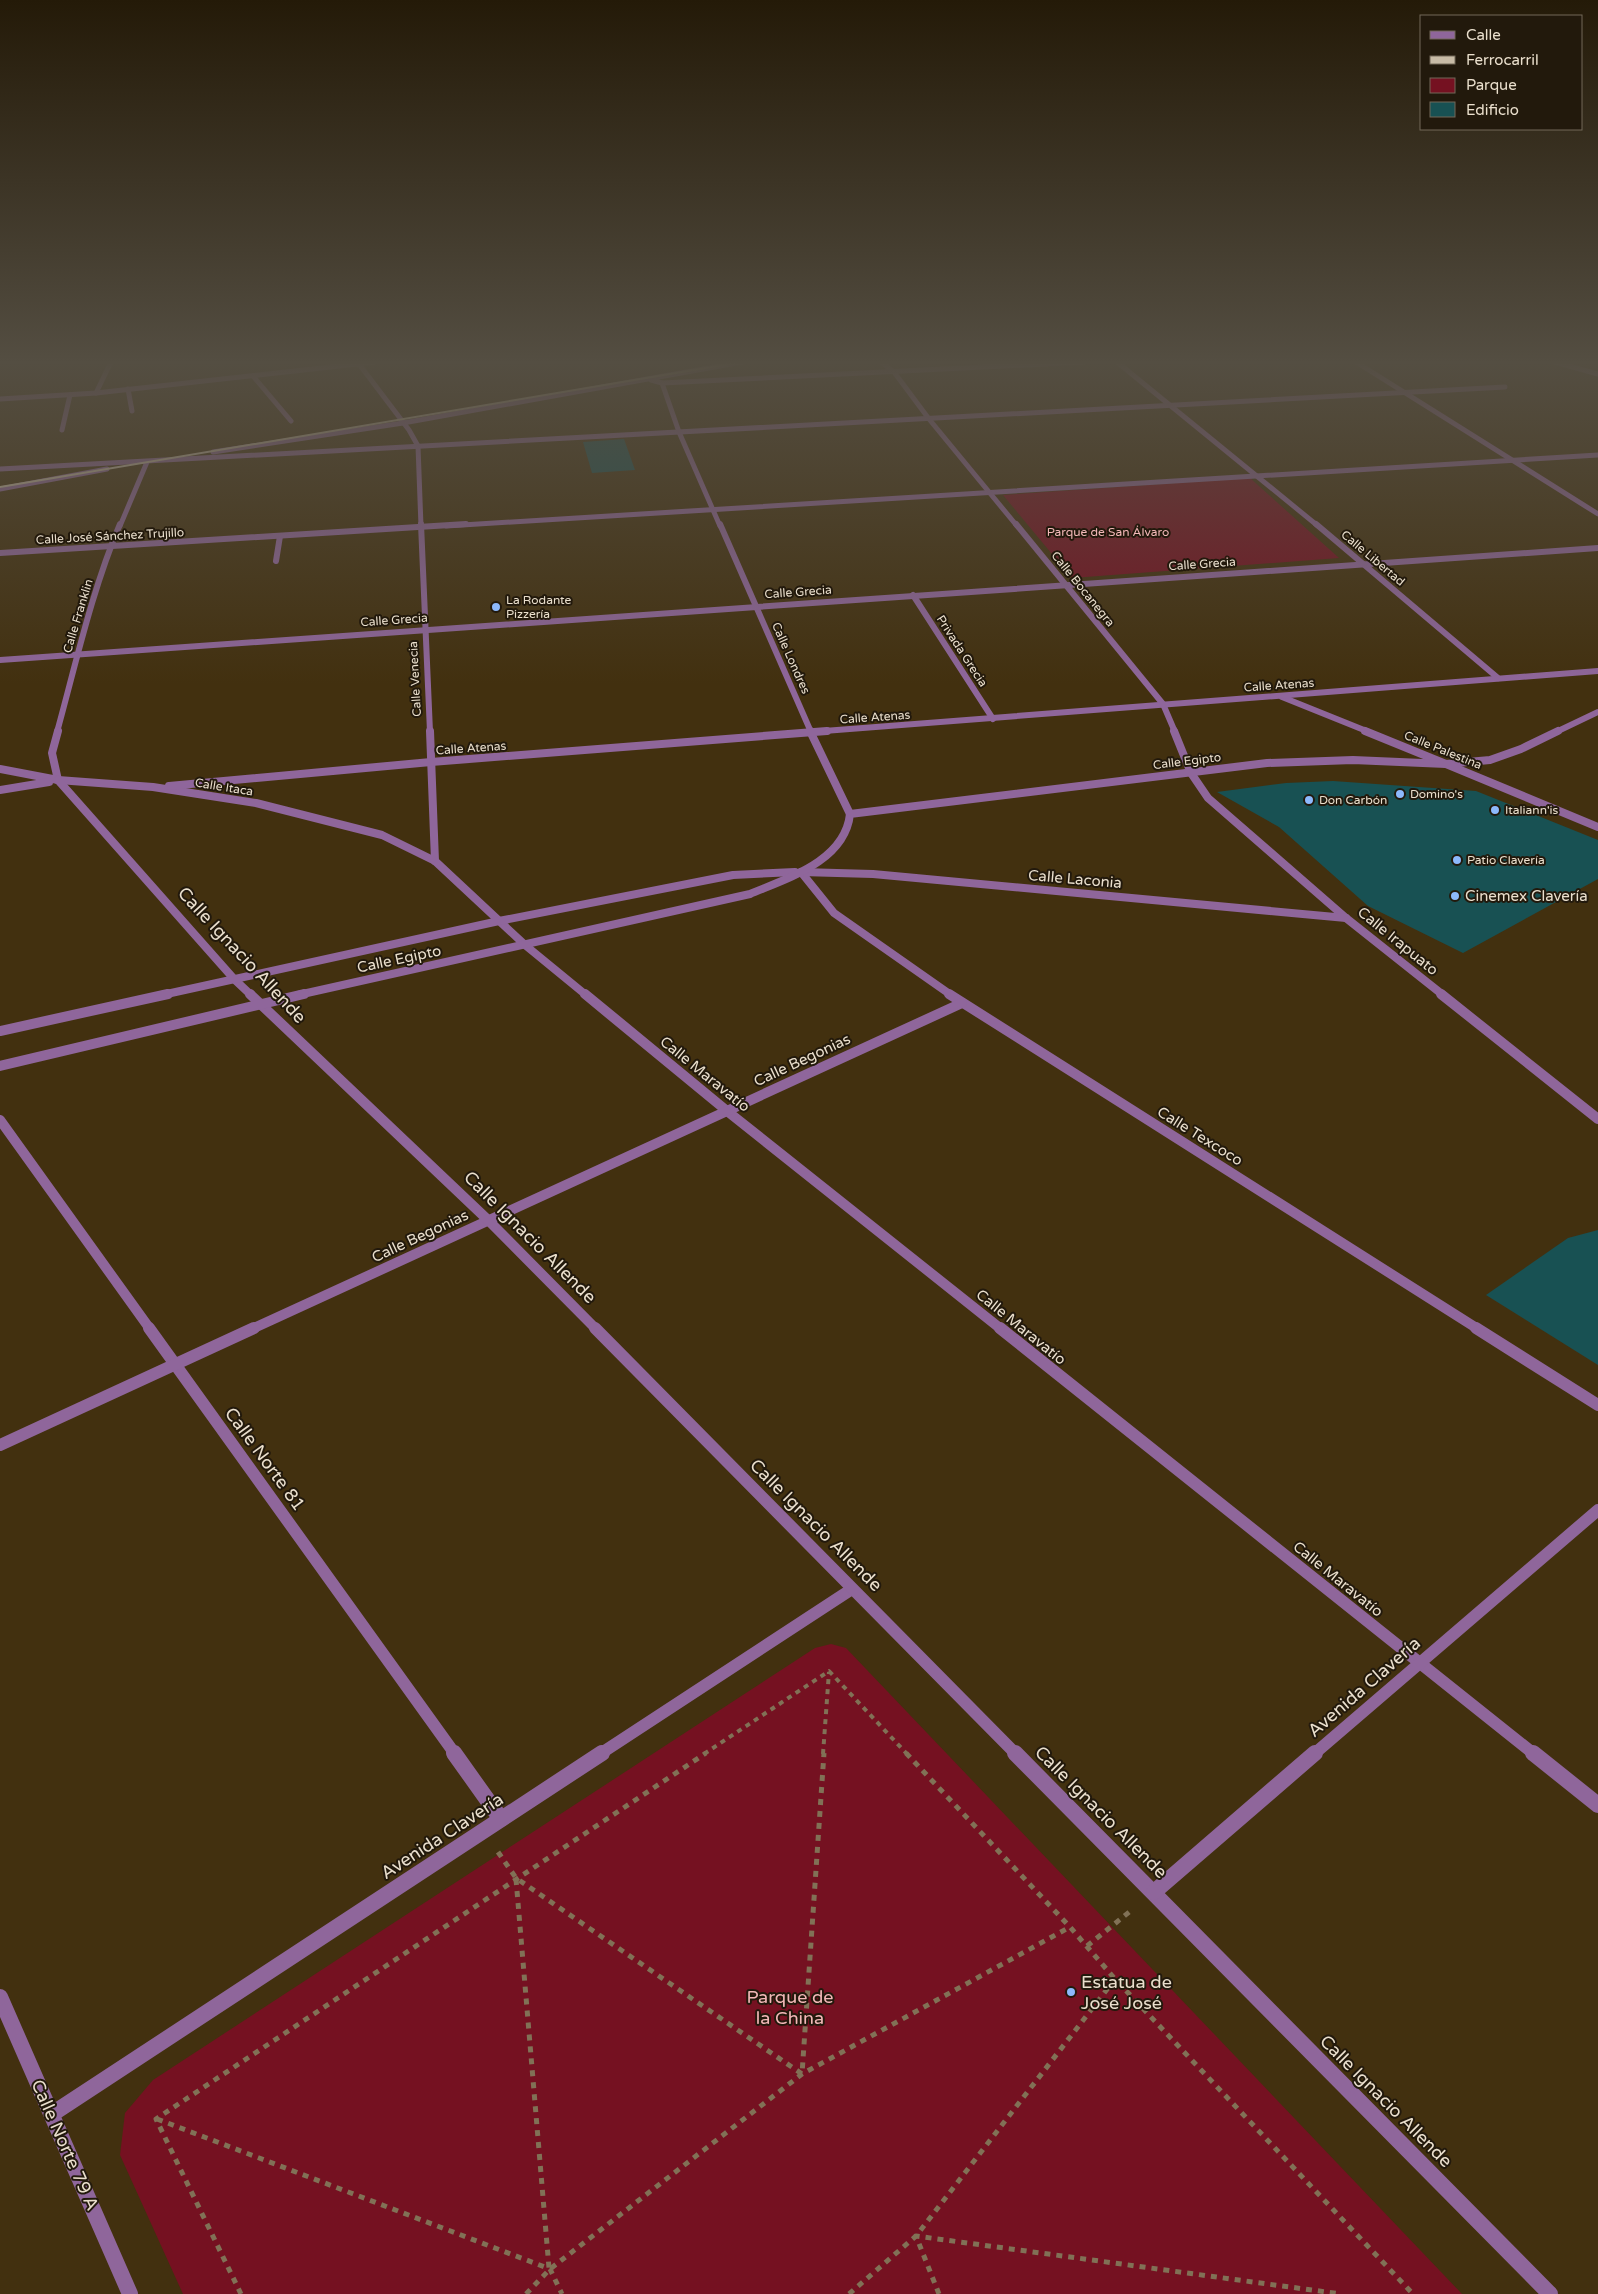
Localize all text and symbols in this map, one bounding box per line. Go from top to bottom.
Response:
legend [1420,15,1583,130]
text: Calle [1466,26,1501,44]
text: Ferrocarril [1466,51,1539,69]
text: Parque [1466,76,1517,94]
text: Edificio [1466,101,1519,119]
street label: Calle José Sánchez Trujillo [36,525,184,547]
park label: Parque de San Álvaro [1047,525,1169,539]
street label: Calle Libertad [1338,527,1408,589]
street label: Calle Bocanegra [1048,549,1118,629]
street label: Calle Grecia [1168,555,1236,573]
street label: Calle Franklin [60,577,96,655]
street label: Calle Grecia [764,583,832,601]
place label: La Rodante Pizzería [506,593,572,621]
marker: La Rodante Pizzería [490,601,502,613]
street label: Calle Grecia [360,611,428,629]
street label: Privada Grecia [934,613,990,689]
street label: Calle Londres [769,620,813,696]
street label: Calle Venecia [406,641,424,717]
street label: Calle Atenas [1243,676,1315,694]
street label: Calle Atenas [839,708,911,726]
street label: Calle Palestina [1402,728,1484,772]
street label: Calle Atenas [435,739,507,757]
street label: Calle Egipto [1152,750,1222,772]
street label: Calle Itaca [194,775,254,799]
place label: Domino's [1410,787,1463,801]
marker: Domino's [1394,788,1406,800]
place label: Don Carbón [1319,793,1387,807]
marker: Don Carbón [1303,794,1315,806]
place label: Italiann'is [1505,803,1559,817]
marker: Italiann'is [1489,804,1501,816]
place label: Patio Clavería [1467,853,1545,867]
marker: Patio Clavería [1451,854,1463,866]
street label: Calle Laconia [1027,866,1123,892]
street label: Calle Ignacio Allende [173,882,311,1028]
place label: Cinemex Clavería [1465,887,1588,905]
marker: Cinemex Clavería [1449,890,1461,902]
street label: Calle Irapuato [1354,903,1442,979]
street label: Calle Egipto [355,941,443,977]
street label: Calle Begonias [751,1030,853,1090]
street label: Calle Maravatío [656,1032,754,1116]
street label: Calle Texcoco [1154,1103,1246,1169]
street label: Calle Ignacio Allende [459,1166,601,1308]
street label: Calle Begonias [369,1206,471,1266]
street label: Calle Maravatío [972,1285,1070,1369]
street label: Calle Norte 81 [220,1403,310,1515]
street label: Calle Ignacio Allende [745,1454,887,1596]
street label: Calle Maravatío [1289,1537,1387,1621]
street label: Avenida Clavería [1303,1632,1425,1742]
street label: Calle Ignacio Allende [1030,1741,1172,1883]
street label: Avenida Clavería [376,1788,508,1884]
place label: Estatua de José José [1081,1971,1172,2014]
park label: Parque de la China [746,1986,834,2029]
marker: Estatua de José José [1065,1986,1077,1998]
street label: Calle Ignacio Allende [1315,2030,1457,2172]
street label: Calle Norte 79 A [26,2076,104,2214]

